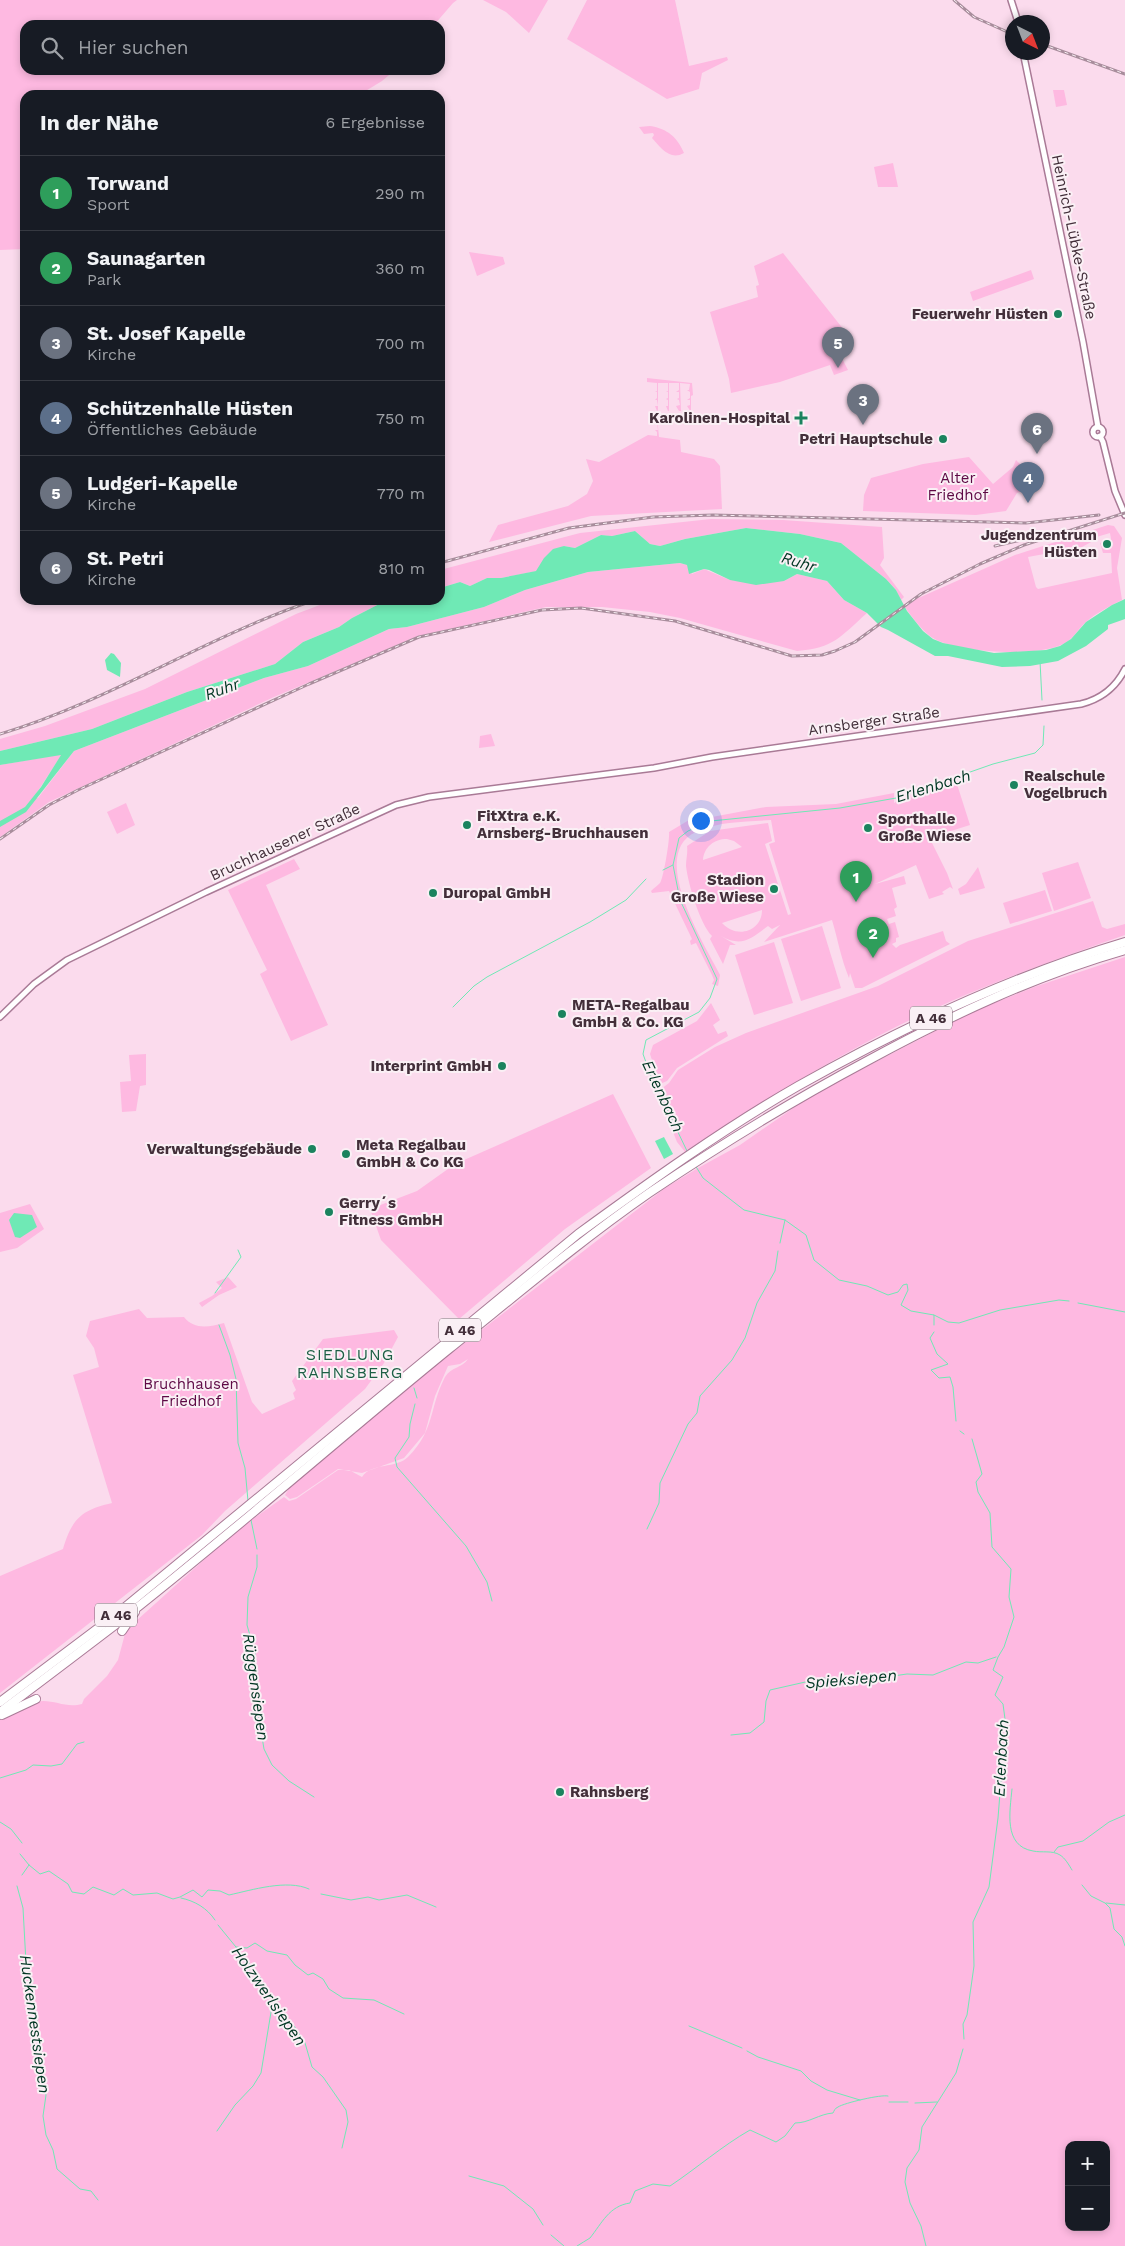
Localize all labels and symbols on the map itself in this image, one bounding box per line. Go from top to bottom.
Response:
north arrow [1005,15,1050,60]
street label: Heinrich-Lübke-Straße [1048,153,1100,321]
place label: Feuerwehr Hüsten [912,305,1048,323]
marker: Feuerwehr Hüsten [1052,308,1064,320]
pin: 5 [822,327,854,368]
pin: 3 [847,384,879,425]
place label: Karolinen-Hospital [649,409,790,427]
marker: Karolinen-Hospital [794,411,808,425]
pin: 6 [1021,413,1053,454]
place label: Petri Hauptschule [799,430,933,448]
marker: Petri Hauptschule [937,433,949,445]
pin: 4 [1012,462,1044,503]
park label: Alter Friedhof [928,469,988,504]
place label: Jugendzentrum Hüsten [981,526,1097,561]
marker: Jugendzentrum Hüsten [1101,538,1113,550]
water label: Ruhr [779,548,819,576]
water label: Ruhr [202,674,243,704]
street label: Arnsberger Straße [807,703,941,739]
water label: Erlenbach [893,766,973,806]
place label: Realschule Vogelbruch [1024,767,1107,802]
marker: Realschule Vogelbruch [1008,779,1020,791]
street label: Bruchhausener Straße [207,799,363,885]
place label: FitXtra e.K. Arnsberg-Bruchhausen [477,807,648,842]
your location [688,808,714,834]
place label: Sporthalle Große Wiese [878,810,972,845]
marker: FitXtra e.K. Arnsberg-Bruchhausen [461,819,473,831]
marker: Sporthalle Große Wiese [862,822,874,834]
pin: 1 [840,861,872,902]
place label: Stadion Große Wiese [671,871,764,906]
marker: Stadion Große Wiese [768,883,780,895]
place label: Duropal GmbH [443,884,551,902]
marker: Duropal GmbH [427,887,439,899]
pin: 2 [857,917,889,958]
place label: META-Regalbau GmbH & Co. KG [572,996,690,1031]
road number: A 46 [910,1006,952,1030]
marker: META-Regalbau GmbH & Co. KG [556,1008,568,1020]
place label: Interprint GmbH [371,1057,492,1075]
water label: Erlenbach [638,1057,688,1135]
marker: Interprint GmbH [496,1060,508,1072]
place label: Meta Regalbau GmbH & Co KG [356,1136,466,1171]
place label: Verwaltungsgebäude [147,1140,302,1158]
marker: Verwaltungsgebäude [306,1143,318,1155]
marker: Meta Regalbau GmbH & Co KG [340,1148,352,1160]
place label: Gerry´s Fitness GmbH [339,1194,443,1229]
marker: Gerry´s Fitness GmbH [323,1206,335,1218]
road number: A 46 [439,1318,481,1342]
district label: SIEDLUNG RAHNSBERG [297,1345,403,1382]
park label: Bruchhausen Friedhof [143,1375,239,1410]
road number: A 46 [95,1604,137,1626]
water label: Rüggensiepen [239,1632,273,1742]
water label: Spieksiepen [804,1666,898,1692]
water label: Erlenbach [989,1719,1013,1797]
place label: Rahnsberg [570,1783,649,1801]
marker: Rahnsberg [554,1786,566,1798]
water label: Holzwerlsiepen [228,1943,310,2049]
water label: Huckennestsiepen [16,1953,54,2095]

